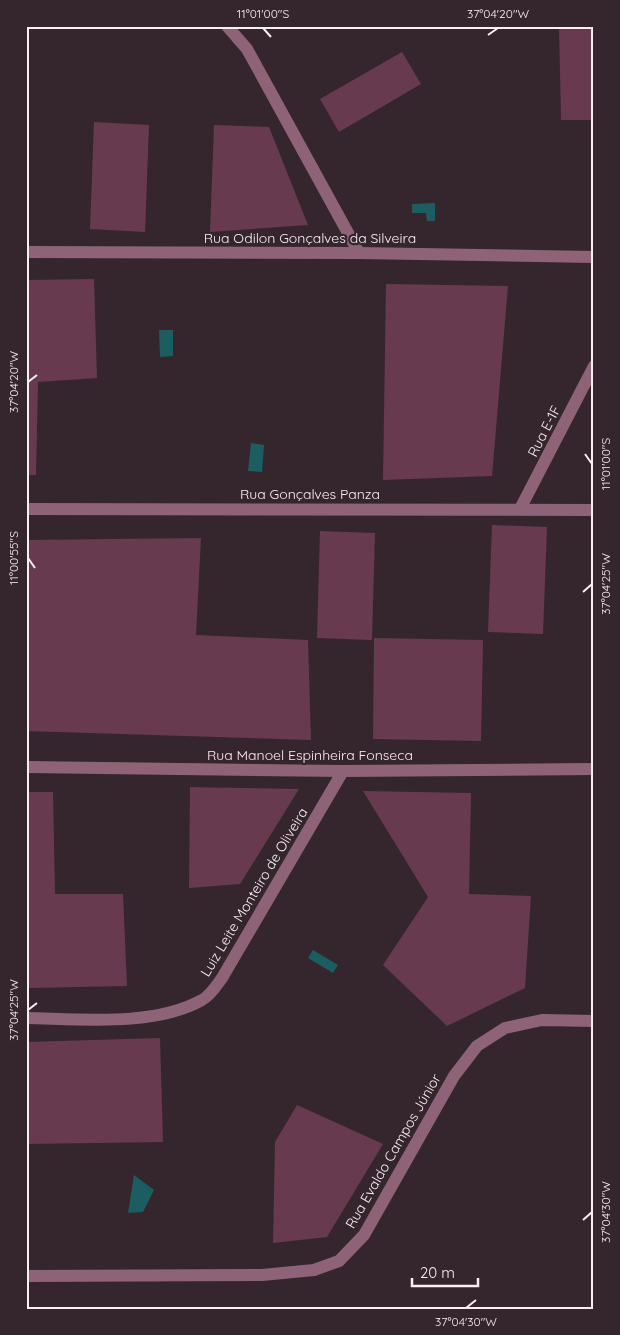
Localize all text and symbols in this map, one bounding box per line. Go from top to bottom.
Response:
text: 11°01'00"S [237,6,289,21]
text: 37°04'20"W [467,6,529,21]
street label: Rua Odilon Gonçalves da Silveira [204,229,416,247]
text: 37°04'20"W [6,351,21,413]
street label: Rua E-1F [523,402,565,460]
text: 11°01'00"S [598,438,613,490]
street label: Rua Gonçalves Panza [240,485,380,503]
text: 11°00'55"S [6,531,21,585]
text: 37°04'25"W [598,553,613,615]
street label: Rua Manoel Espinheira Fonseca [207,746,413,764]
street label: Luiz Leite Monteiro de Oliveira [196,804,312,980]
text: 37°04'25"W [6,979,21,1041]
street label: Rua Evaldo Campos Júnior [341,1070,445,1232]
text: 37°04'30"W [598,1181,613,1243]
scale bar [412,1255,479,1287]
text: 20 m [420,1263,455,1282]
text: 37°04'30"W [435,1314,497,1329]

